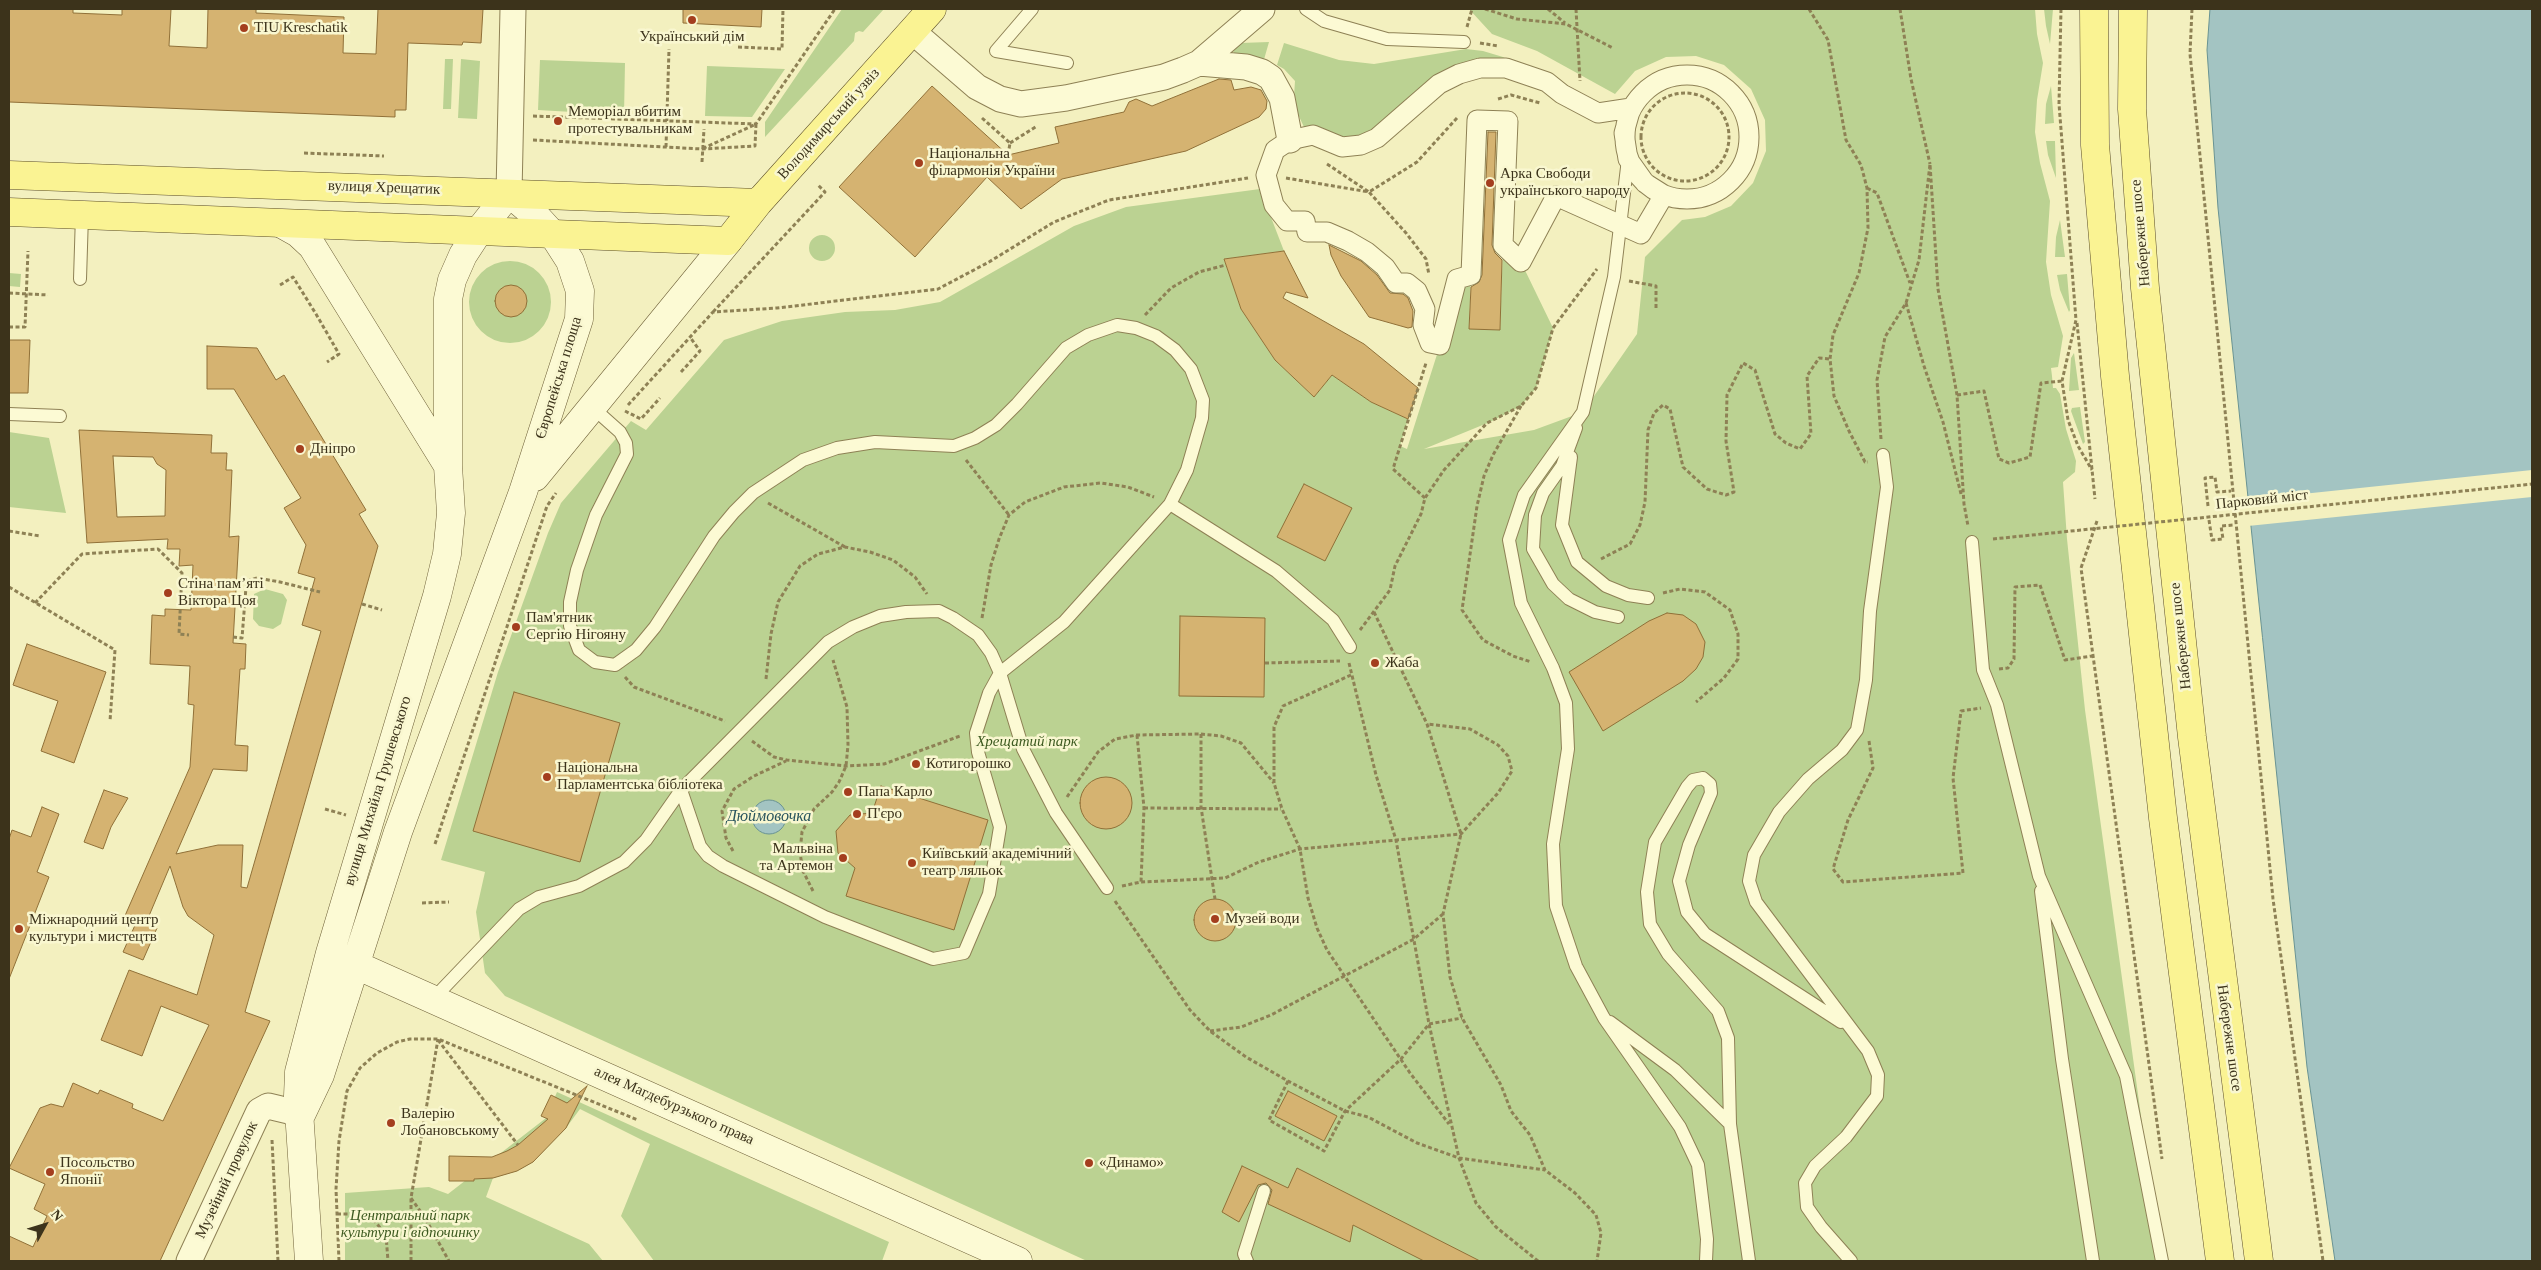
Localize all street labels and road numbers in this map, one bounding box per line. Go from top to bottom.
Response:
street label: Володимирський узвіз [774,65,884,183]
street label: вулиця Хрещатик [328,177,440,199]
street label: Набережне шосе [2127,179,2155,287]
street label: Європейська площа [532,315,586,441]
street label: Парковий міст [2215,486,2309,514]
street label: Набережне шосе [2166,582,2196,690]
street label: вулиця Михайла Грушевського [341,694,415,888]
street label: Набережне шосе [2213,984,2245,1092]
street label: алея Магдебурзького права [591,1063,757,1149]
street label: Музейний провулок [192,1118,262,1242]

